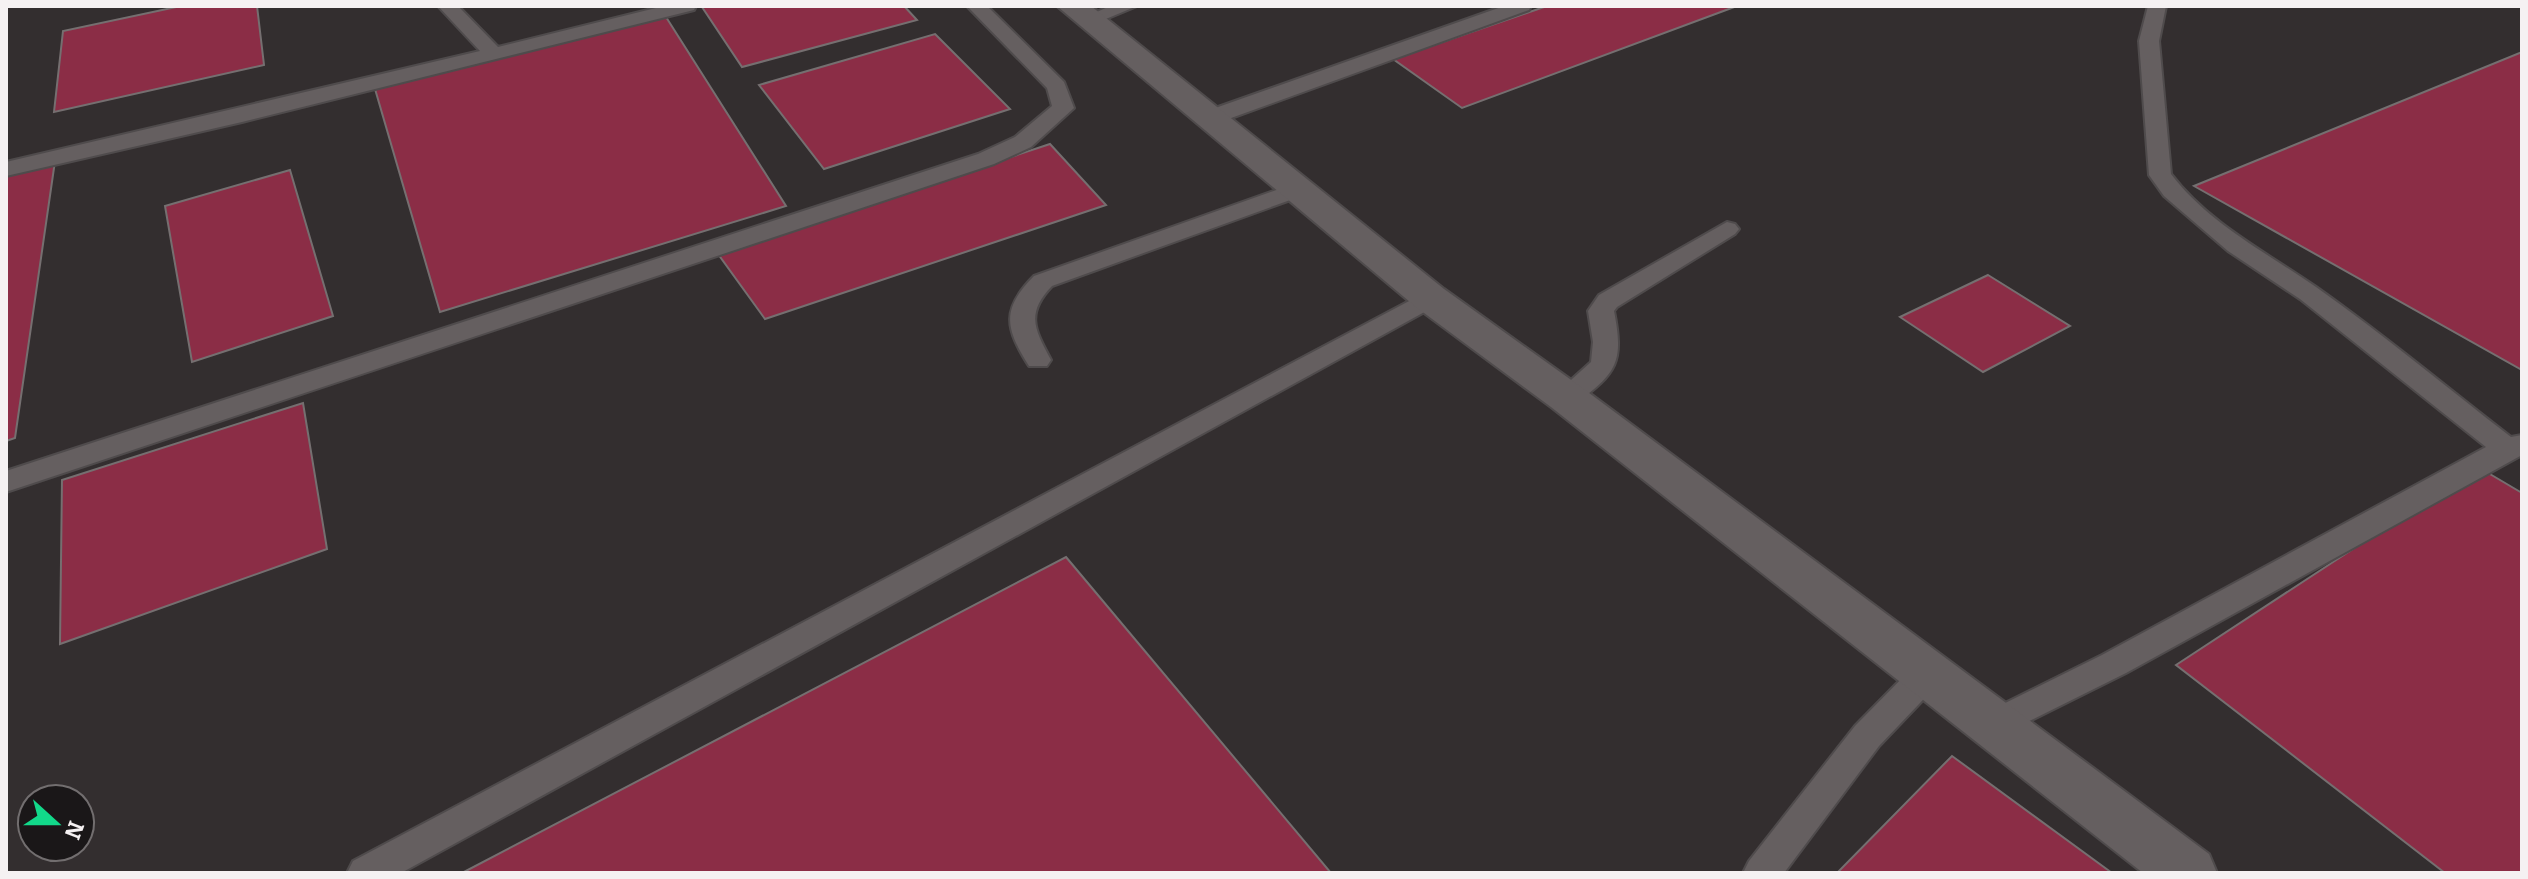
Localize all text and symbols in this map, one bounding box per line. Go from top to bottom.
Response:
north arrow [16,783,96,863]
text: N [59,817,90,843]

